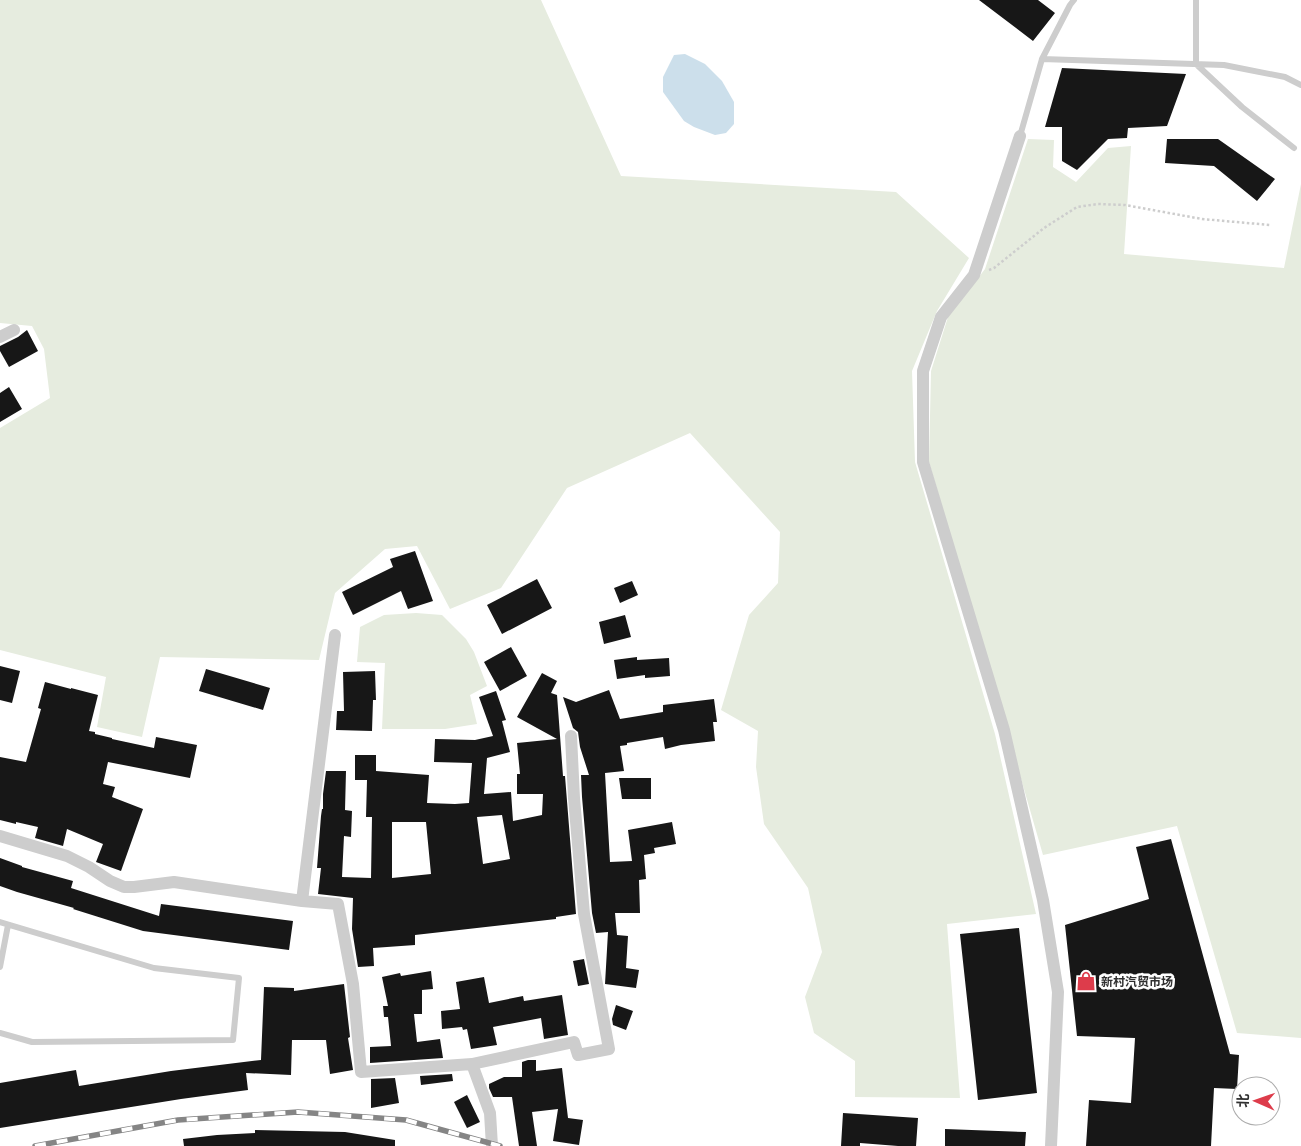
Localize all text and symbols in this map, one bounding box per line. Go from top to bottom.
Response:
shop icon: 新村汽贸市场 [1075,970,1097,992]
place label: 新村汽贸市场 [1101,974,1173,988]
north arrow [1231,1076,1281,1126]
text: 北 [1234,1093,1251,1108]

